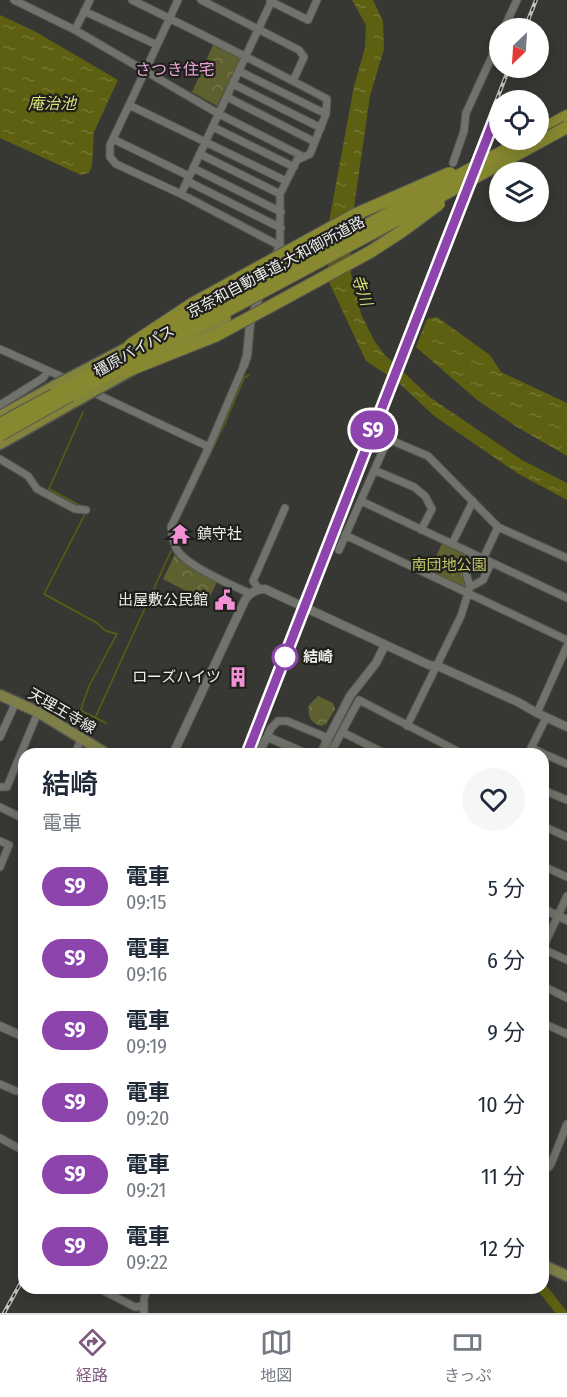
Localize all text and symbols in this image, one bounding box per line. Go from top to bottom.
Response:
north arrow [489,18,549,78]
map controls [489,18,549,222]
district label: さつき住宅 [135,60,215,79]
button: locate [489,90,549,150]
water label: 庵治池 [28,94,78,113]
button: layers [489,162,549,222]
street label: 京奈和自動車道;大和御所道路 [184,213,368,321]
water label: 寺川 [348,272,377,310]
street label: 橿原バイパス [90,321,178,381]
line badge: S9 [346,410,400,450]
text: S9 [362,417,384,443]
temple icon: 鎮守社 [168,522,192,546]
place label: 鎮守社 [197,525,242,543]
park label: 南団地公園 [411,556,487,574]
public building icon: 出屋敷公民館 [213,588,237,612]
place label: 出屋敷公民館 [118,591,208,609]
marker: 結崎 [272,644,298,670]
place label: 結崎 [303,648,333,666]
building icon: ローズハイツ [226,665,250,689]
place label: ローズハイツ [132,668,221,686]
street label: 天理王寺線 [25,684,99,738]
text: 結崎 [42,768,98,801]
button: heart [462,768,525,831]
text: 電車 [42,811,82,835]
text: 電車 [126,863,170,890]
text: S9 [64,873,86,899]
text: 5 分 [488,875,525,902]
text: 09:15 [126,890,166,914]
text: 電車 [126,935,170,962]
text: S9 [64,945,86,971]
text: 6 分 [487,947,525,974]
text: 09:16 [126,962,167,986]
text: 電車 [126,1007,170,1034]
text: S9 [64,1017,86,1043]
text: 9 分 [487,1019,525,1046]
text: 09:19 [126,1034,167,1058]
text: 電車 [126,1079,170,1106]
text: S9 [64,1089,86,1115]
text: 10 分 [478,1091,525,1118]
text: 09:20 [126,1106,169,1130]
text: 電車 [126,1151,170,1178]
text: S9 [64,1161,86,1187]
text: 11 分 [481,1163,525,1190]
text: 09:21 [126,1178,166,1202]
text: 電車 [126,1223,170,1250]
text: S9 [64,1233,86,1259]
text: 12 分 [480,1235,525,1262]
text: 09:22 [126,1250,168,1274]
tab: 経路 [76,1326,109,1386]
tab: 地図 [260,1326,293,1386]
tab: きっぷ [444,1326,491,1386]

